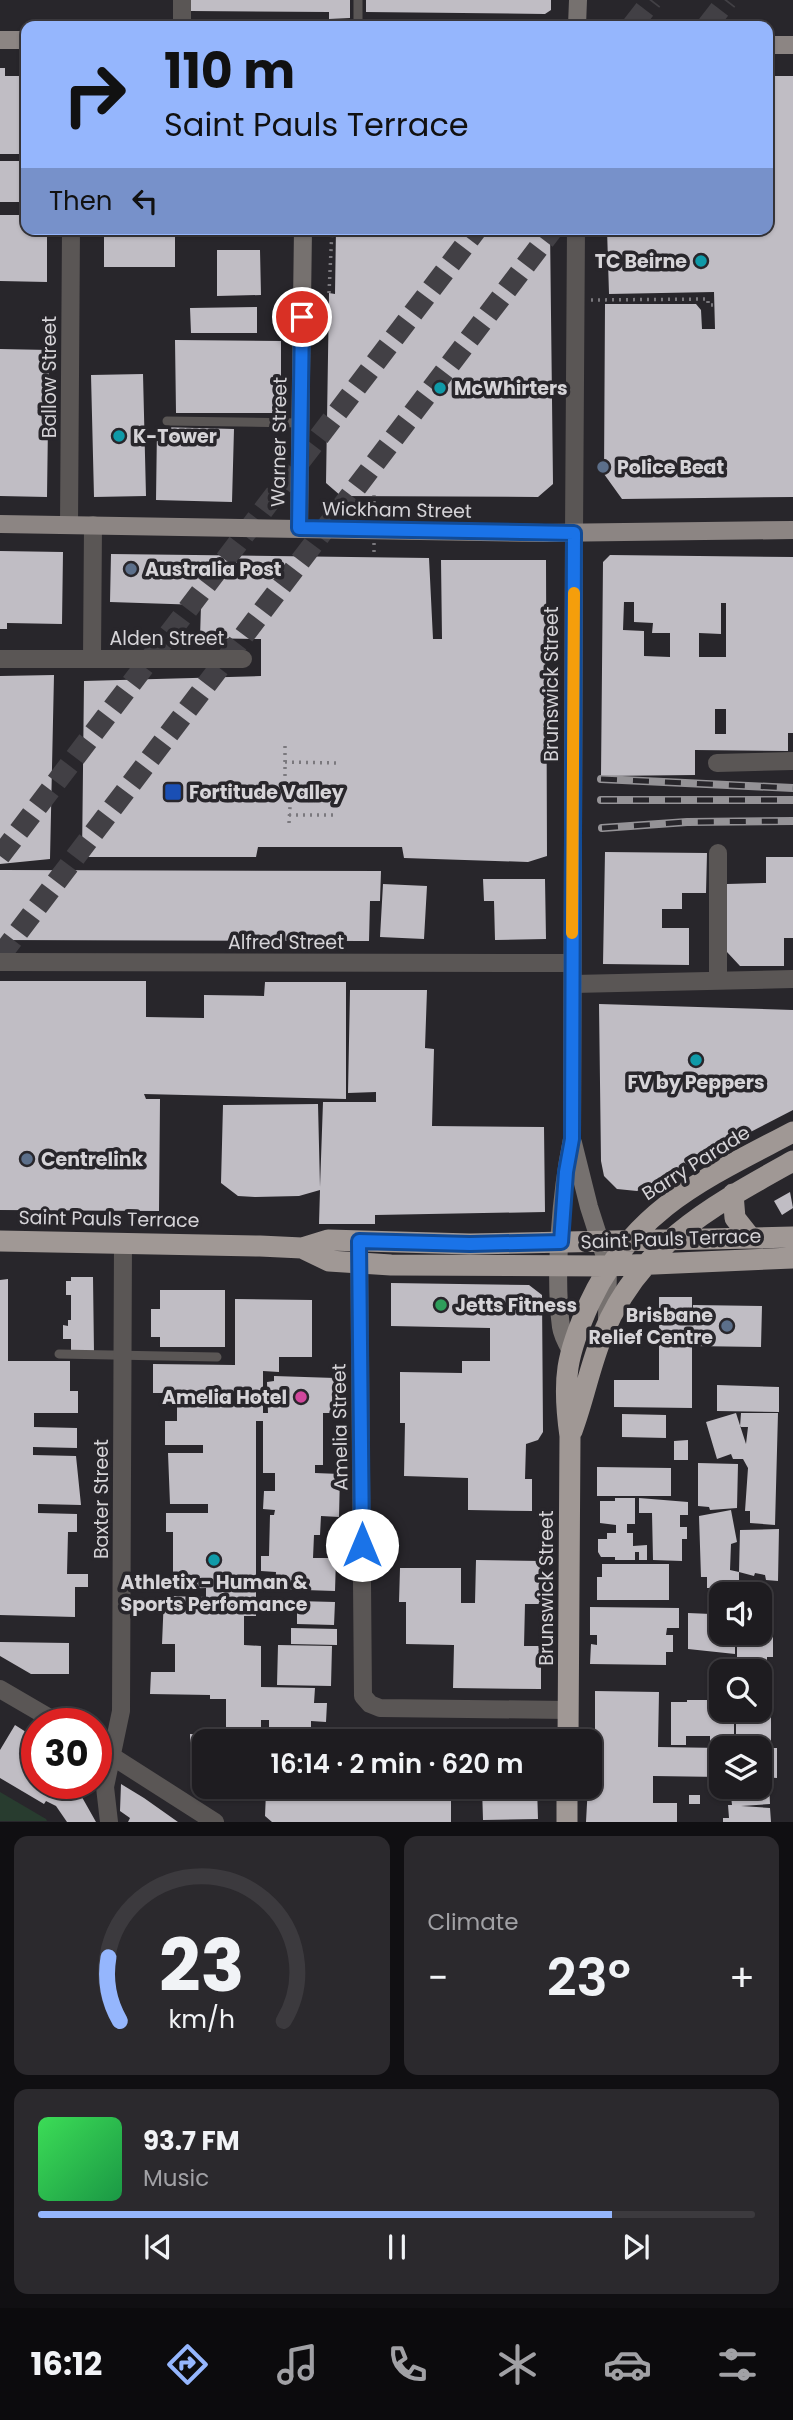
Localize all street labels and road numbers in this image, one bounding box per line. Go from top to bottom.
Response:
street label: Ballow Street [36,316,63,438]
street label: Warner Street [264,377,294,507]
street label: Wickham Street [322,495,472,525]
street label: Brunswick Street [538,606,565,762]
street label: Alden Street [110,625,225,652]
street label: Alfred Street [228,929,344,956]
street label: Barry Parade [637,1119,755,1207]
street label: Saint Pauls Terrace [18,1204,200,1234]
street label: Saint Pauls Terrace [580,1222,762,1256]
street label: Amelia Street [325,1363,355,1491]
street label: Baxter Street [88,1439,115,1559]
street label: Brunswick Street [533,1510,560,1666]

